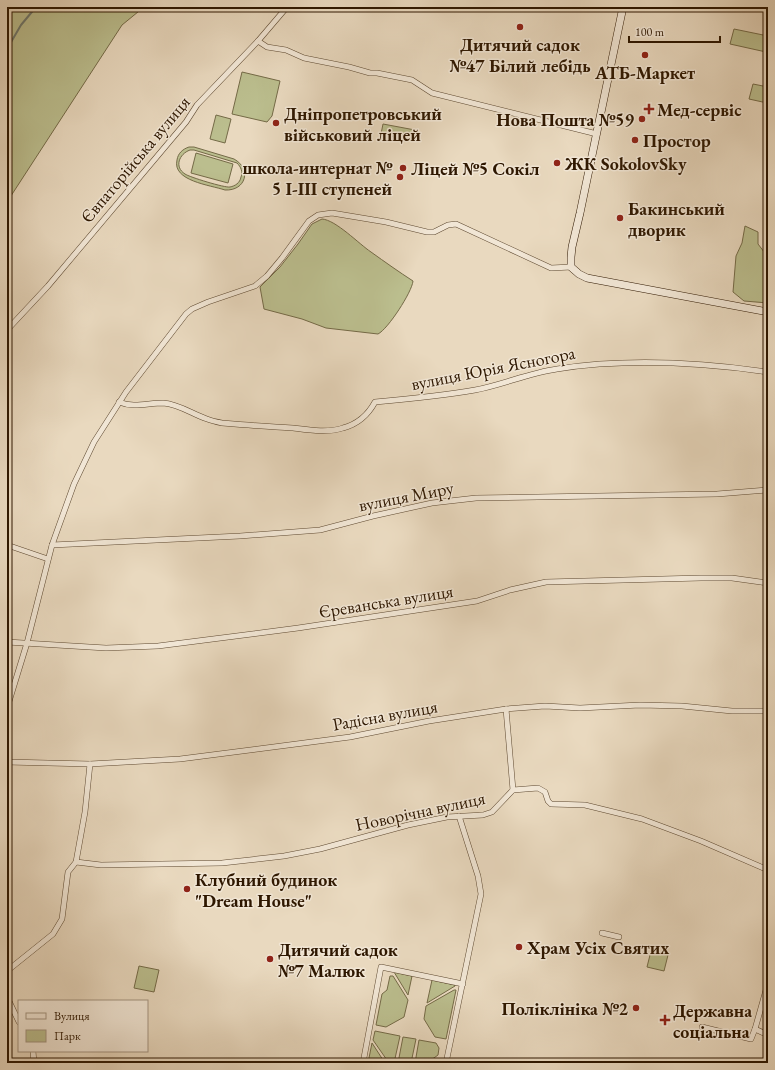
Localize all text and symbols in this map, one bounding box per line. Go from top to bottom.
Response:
scale bar [629,18,720,44]
marker: Дитячий садок №47 Білий лебідь [515,22,525,32]
text: 100 m [635,24,665,40]
place label: Дитячий садок №47 Білий лебідь [449,33,591,77]
marker: АТБ-Маркет [640,50,650,60]
place label: АТБ-Маркет [594,61,695,84]
street label: Євпаторійська вулиця [75,91,195,227]
place label: Мед-сервіс [657,98,742,121]
place label: Дніпропетровський військовий ліцей [284,102,442,146]
marker: Мед-сервіс [644,104,654,114]
place label: Нова Пошта №59 [496,108,634,131]
marker: Нова Пошта №59 [637,114,647,124]
marker: Дніпропетровський військовий ліцей [271,118,281,128]
place label: Простор [643,129,711,152]
marker: Простор [630,135,640,145]
place label: ЖК SokolovSky [564,152,687,175]
place label: школа-интернат № 5 I-III ступеней [242,156,393,200]
place label: Ліцей №5 Сокіл [411,157,540,180]
marker: ЖК SokolovSky [552,158,562,168]
marker: Ліцей №5 Сокіл [398,163,408,173]
marker: школа-интернат № 5 I-III ступеней [395,172,405,182]
place label: Бакинський дворик [628,197,725,241]
marker: Бакинський дворик [615,213,625,223]
street label: вулиця Юрія Ясногора [409,341,578,395]
street label: вулиця Миру [357,475,456,516]
street label: Єреванська вулиця [317,579,455,623]
street label: Радісна вулиця [331,694,439,736]
street label: Новорічна вулиця [353,786,487,836]
place label: Клубний будинок "Dream House" [195,868,337,912]
marker: Клубний будинок "Dream House" [182,884,192,894]
place label: Храм Усіх Святих [526,936,669,959]
place label: Дитячий садок №7 Малюк [278,938,398,982]
marker: Храм Усіх Святих [514,942,524,952]
marker: Дитячий садок №7 Малюк [265,954,275,964]
place label: Поліклініка №2 [501,997,628,1020]
place label: Державна соціальна [673,999,752,1043]
legend [18,1000,148,1052]
marker: Поліклініка №2 [631,1003,641,1013]
text: Вулиця [54,1008,90,1024]
marker: Державна соціальна [660,1015,670,1025]
text: Парк [54,1028,81,1044]

